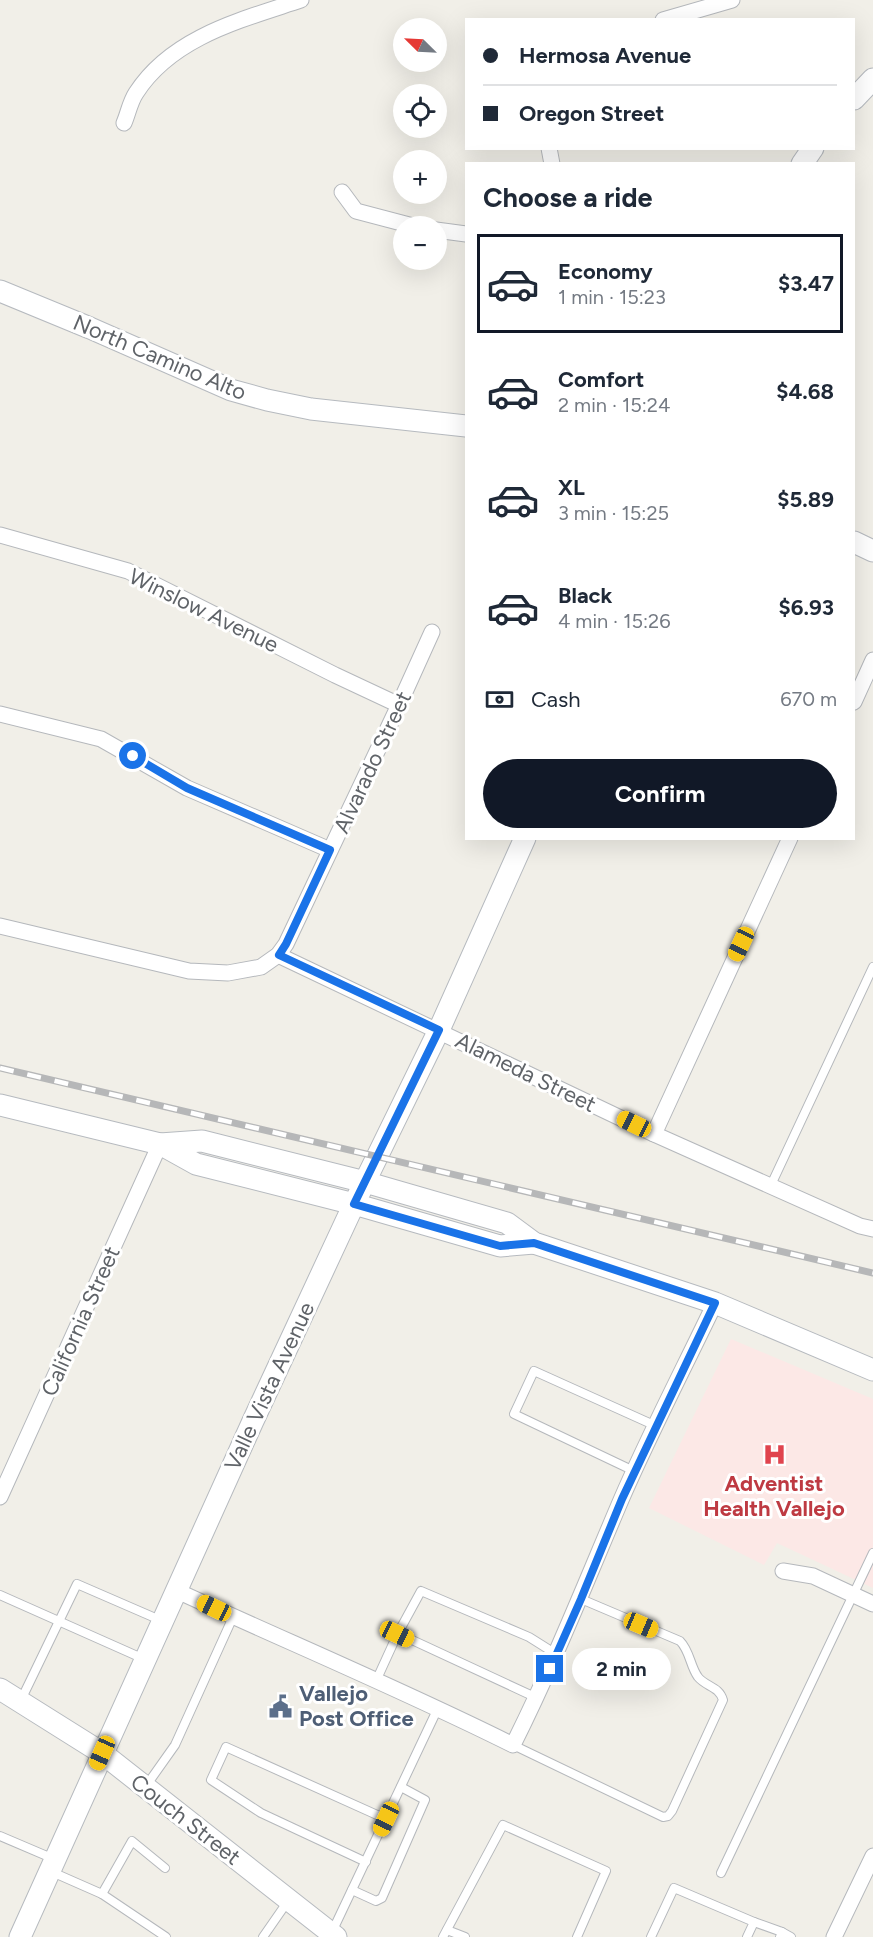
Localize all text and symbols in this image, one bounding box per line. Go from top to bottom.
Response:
north arrow [393,18,447,72]
map controls [393,18,447,270]
text: Hermosa Avenue [519,42,691,69]
button: locate [393,84,447,138]
text: Oregon Street [519,100,664,127]
button: + [393,150,447,204]
text: Choose a ride [483,181,652,214]
button: − [393,216,447,270]
icon: car [486,257,540,311]
text: Economy [558,258,653,285]
text: $3.47 [778,270,834,297]
text: 1 min · 15:23 [558,285,666,309]
street label: North Camino Alto [69,309,250,406]
icon: car [486,365,540,419]
text: Comfort [558,366,644,393]
text: $4.68 [776,378,834,405]
text: 2 min · 15:24 [558,393,670,417]
icon: car [486,473,540,527]
text: XL [558,474,585,501]
text: $5.89 [777,486,834,513]
text: 3 min · 15:25 [558,501,669,525]
street label: Winslow Avenue [125,563,283,658]
icon: car [486,581,540,635]
text: Black [558,582,612,609]
text: $6.93 [779,594,834,621]
text: 4 min · 15:26 [558,609,670,633]
icon: cash [483,683,516,716]
text: Cash [531,686,581,713]
street label: Alvarado Street [328,687,417,837]
text: 670 m [780,687,837,711]
route start [119,742,146,769]
button: Confirm [483,759,837,828]
car [725,924,757,964]
street label: Alameda Street [451,1027,600,1118]
car [614,1108,654,1140]
street label: California Street [35,1242,126,1400]
street label: Valle Vista Avenue [219,1298,320,1475]
hospital icon: Adventist Health Vallejo [761,1441,787,1467]
place label: Adventist Health Vallejo [703,1470,845,1522]
car [194,1592,234,1624]
car [621,1610,661,1640]
car [377,1618,417,1650]
callout: 2 min [571,1648,670,1690]
route end [536,1655,563,1682]
text: 2 min [596,1657,647,1681]
place label: Vallejo Post Office [299,1680,414,1732]
public building icon: Vallejo Post Office [268,1693,294,1719]
car [86,1733,118,1773]
street label: Couch Street [125,1768,246,1871]
car [370,1799,402,1839]

